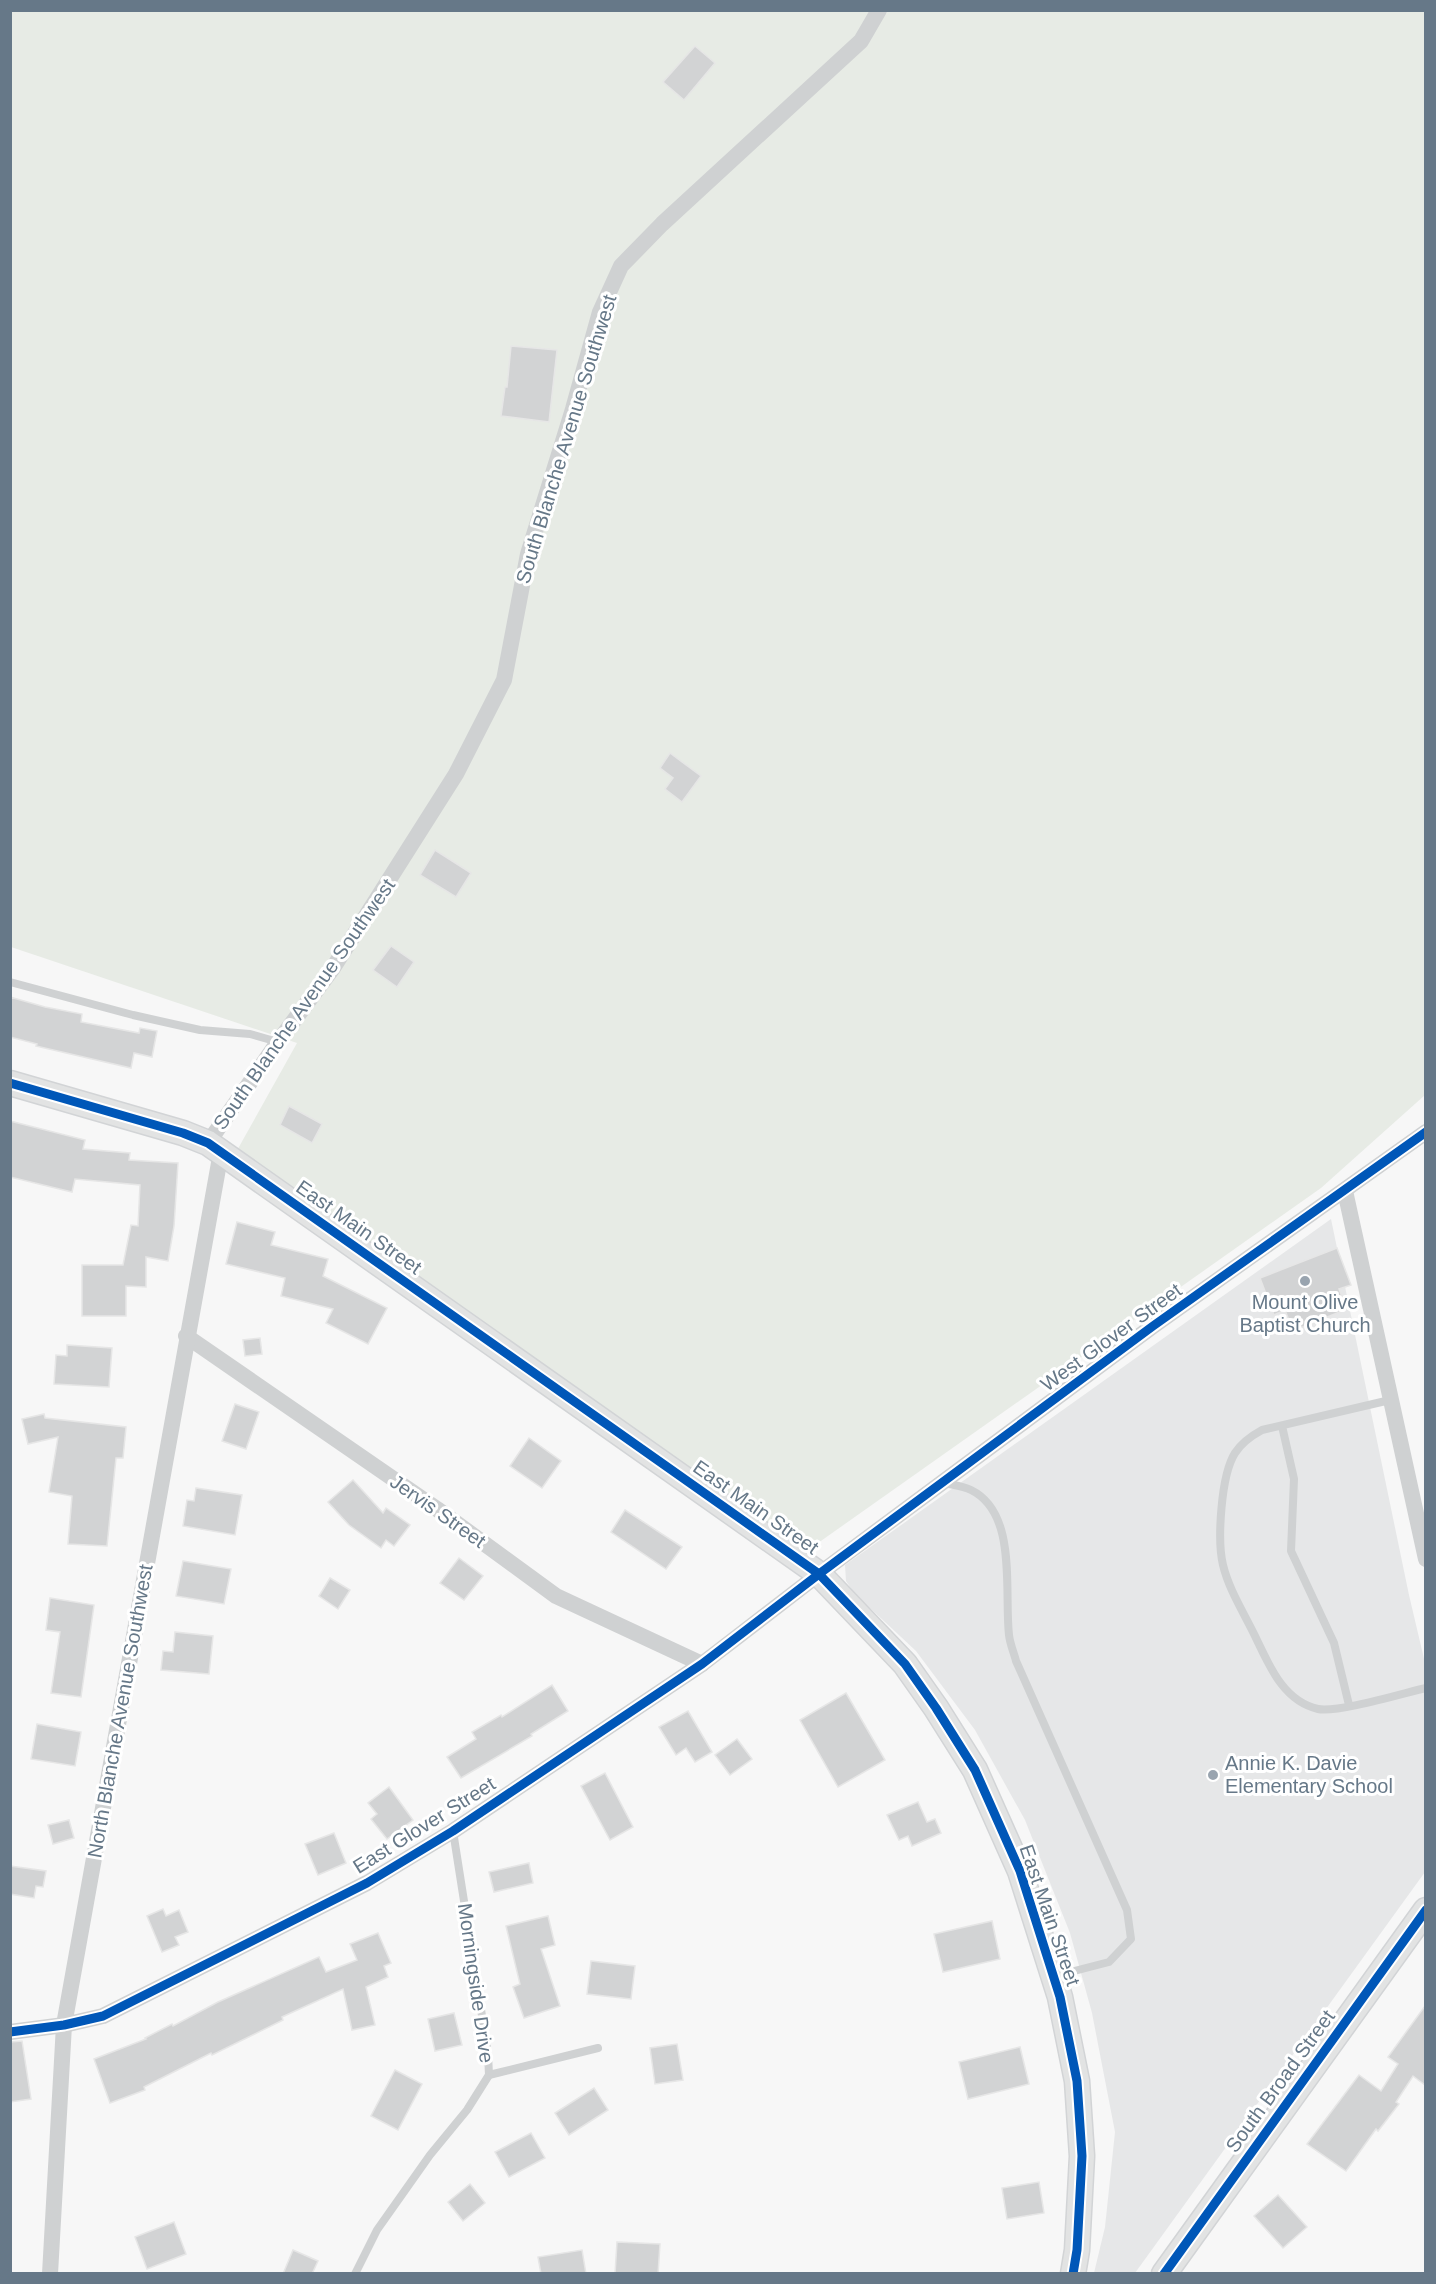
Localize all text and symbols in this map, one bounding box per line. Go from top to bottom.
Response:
street label: South Blanche Avenue Southwest [511,291,621,586]
street label: South Blanche Avenue Southwest [209,874,400,1134]
street label: East Main Street [292,1176,426,1279]
marker: Mount Olive Baptist Church [1298,1274,1312,1288]
street label: West Glover Street [1036,1278,1186,1395]
place label: Mount Olive Baptist Church [1239,1291,1371,1336]
street label: East Main Street [689,1456,823,1559]
street label: Jervis Street [386,1470,490,1552]
street label: North Blanche Avenue Southwest [83,1562,157,1859]
place label: Annie K. Davie Elementary School [1225,1752,1393,1797]
marker: Annie K. Davie Elementary School [1206,1768,1220,1782]
street label: East Glover Street [349,1772,499,1878]
street label: East Main Street [1016,1842,1085,1989]
street label: Morningside Drive [454,1902,498,2064]
street label: South Broad Street [1221,2005,1339,2156]

